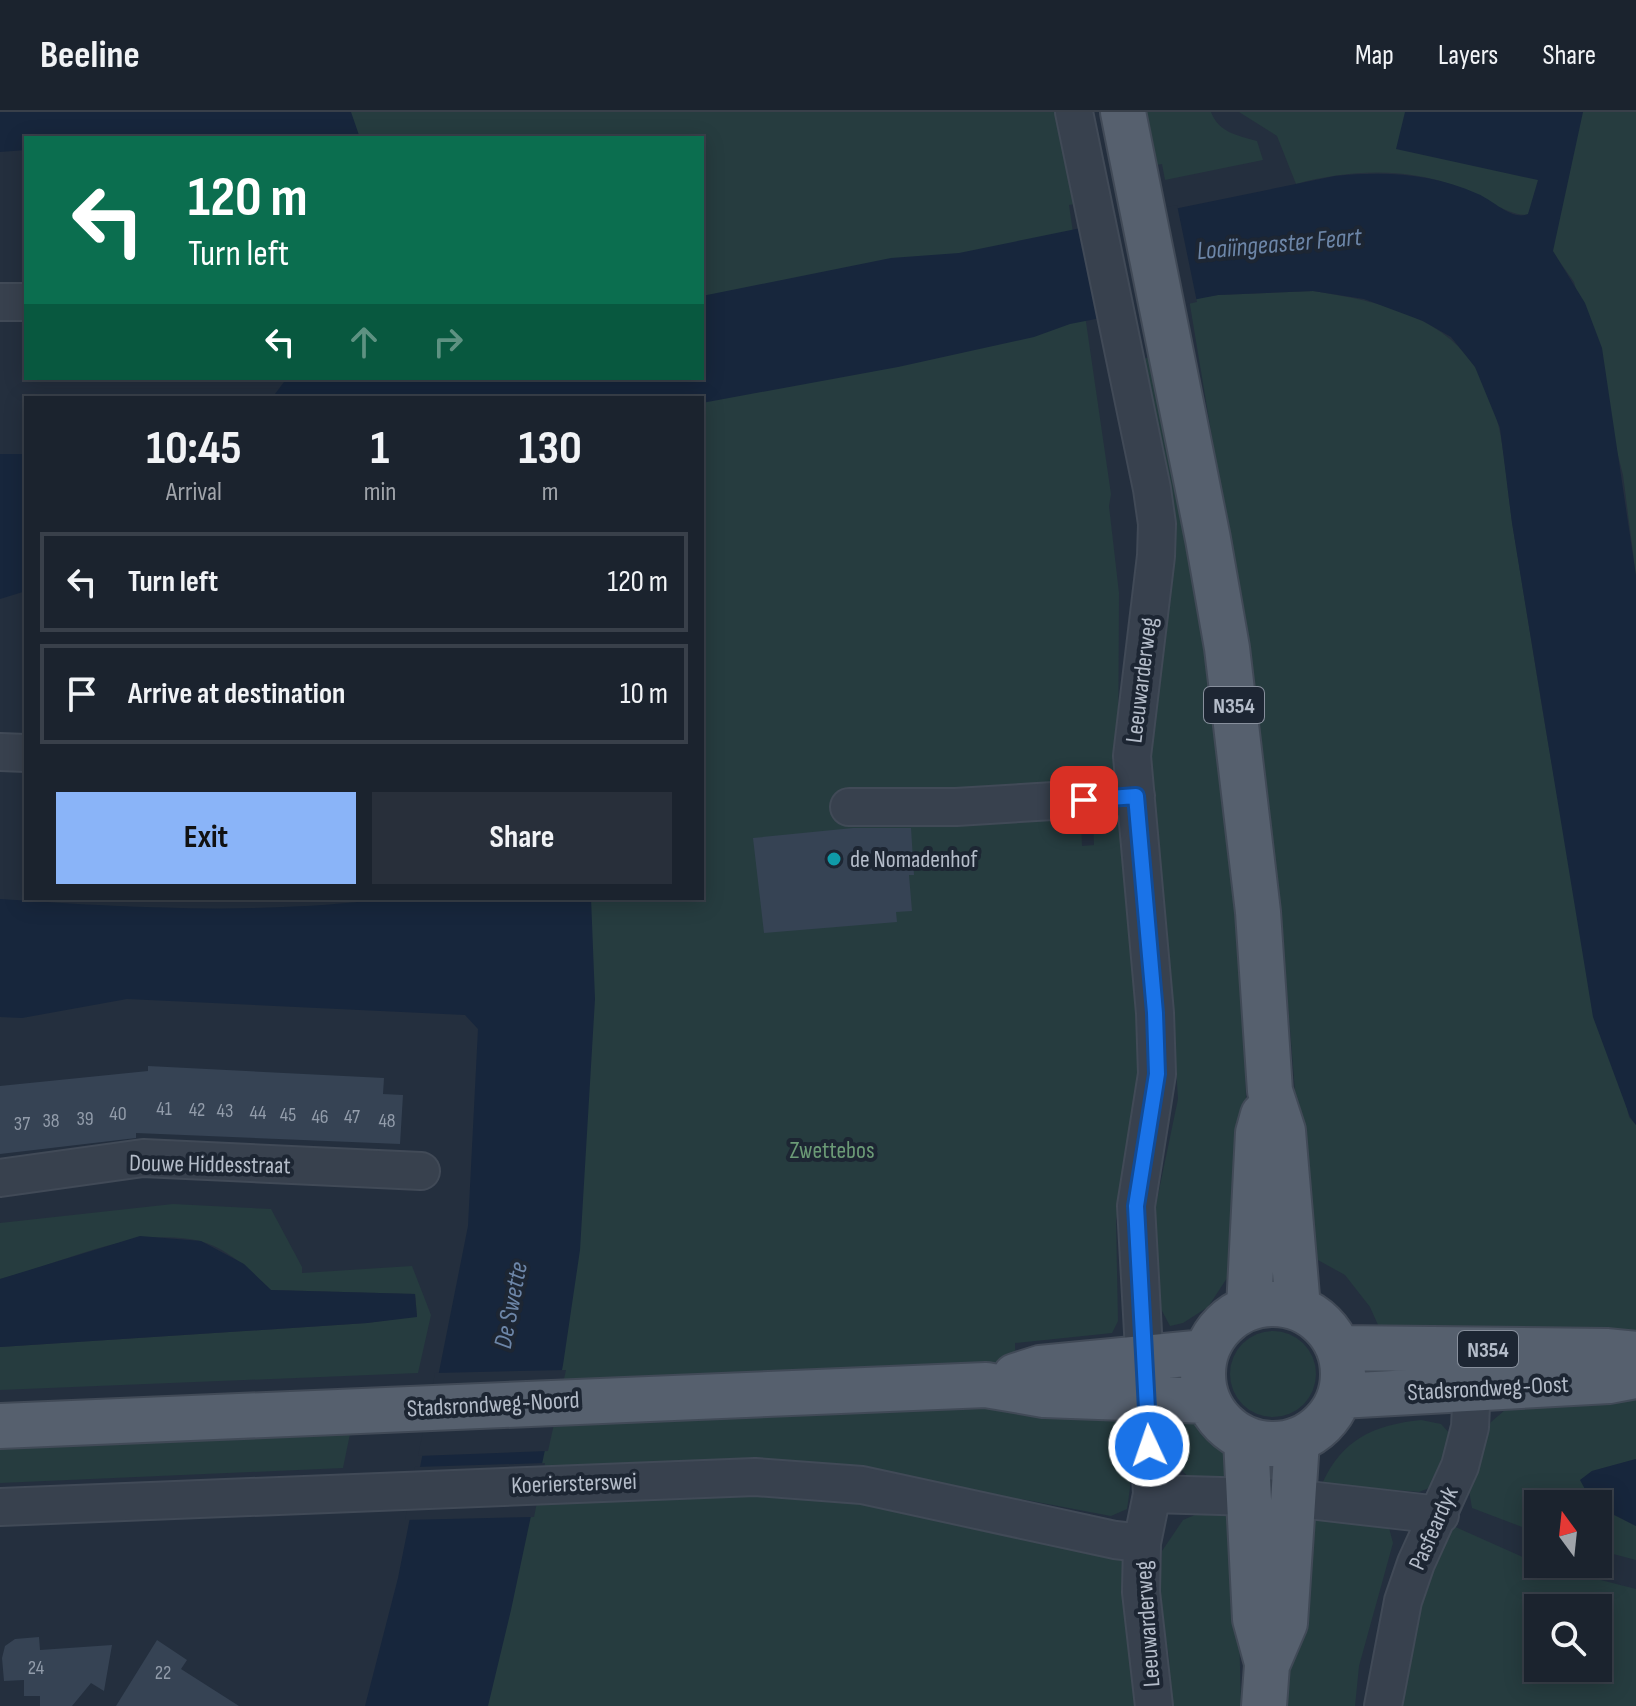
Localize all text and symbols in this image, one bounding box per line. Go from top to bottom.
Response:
text: Beeline [40,33,140,78]
text: Map [1355,39,1394,72]
text: Layers [1438,39,1498,72]
text: Share [1542,39,1596,72]
text: 120 m [188,165,308,232]
icon: left [56,168,160,272]
water label: Loaiïngeaster Feart [1195,222,1364,267]
text: Turn left [188,233,289,276]
icon: left [258,320,302,364]
icon: ahead [342,320,386,364]
icon: right [426,320,470,364]
text: 10:45 [146,420,241,477]
text: 1 [371,420,389,477]
text: 130 [519,420,582,477]
text: Arrival [166,477,222,508]
text: min [364,477,396,508]
text: m [542,477,559,508]
icon: left [60,560,104,604]
text: Turn left [128,564,218,600]
text: 120 m [607,564,668,600]
street label: Leeuwarderweg [1119,616,1164,745]
icon: arrive [60,672,104,716]
text: Arrive at destination [128,676,345,712]
text: 10 m [620,676,668,712]
road number: N354 [1204,687,1264,723]
pin [1050,766,1118,834]
icon: arrive [1062,778,1106,822]
button: Exit [56,792,356,884]
button: Share [372,792,672,884]
place label: de Nomadenhof [850,845,978,874]
marker: de Nomadenhof [825,850,843,868]
house number: 41 [156,1097,172,1121]
house number: 42 [189,1098,205,1122]
house number: 43 [217,1099,233,1123]
house number: 44 [250,1101,266,1125]
house number: 40 [109,1102,127,1126]
house number: 45 [280,1103,296,1127]
house number: 46 [311,1105,329,1129]
house number: 47 [344,1105,360,1129]
house number: 39 [76,1107,94,1131]
house number: 38 [42,1109,60,1133]
house number: 48 [378,1109,396,1133]
house number: 37 [14,1112,30,1136]
park label: Zwettebos [789,1136,875,1165]
street label: Douwe Hiddesstraat [129,1149,291,1180]
water label: De Swette [488,1259,535,1351]
road number: N354 [1458,1331,1518,1367]
street label: Stadsrondweg-Oost [1407,1370,1570,1407]
street label: Stadsrondweg-Noord [406,1386,580,1423]
position arrow [1107,1404,1191,1488]
street label: Koeriersterswei [511,1467,637,1500]
street label: Pasfeardyk [1402,1482,1465,1574]
north arrow [1524,1490,1612,1578]
map controls [1524,1490,1612,1682]
street label: Leeuwarderweg [1129,1560,1166,1688]
button: search [1524,1594,1612,1682]
house number: 24 [28,1656,44,1680]
house number: 22 [155,1661,171,1685]

